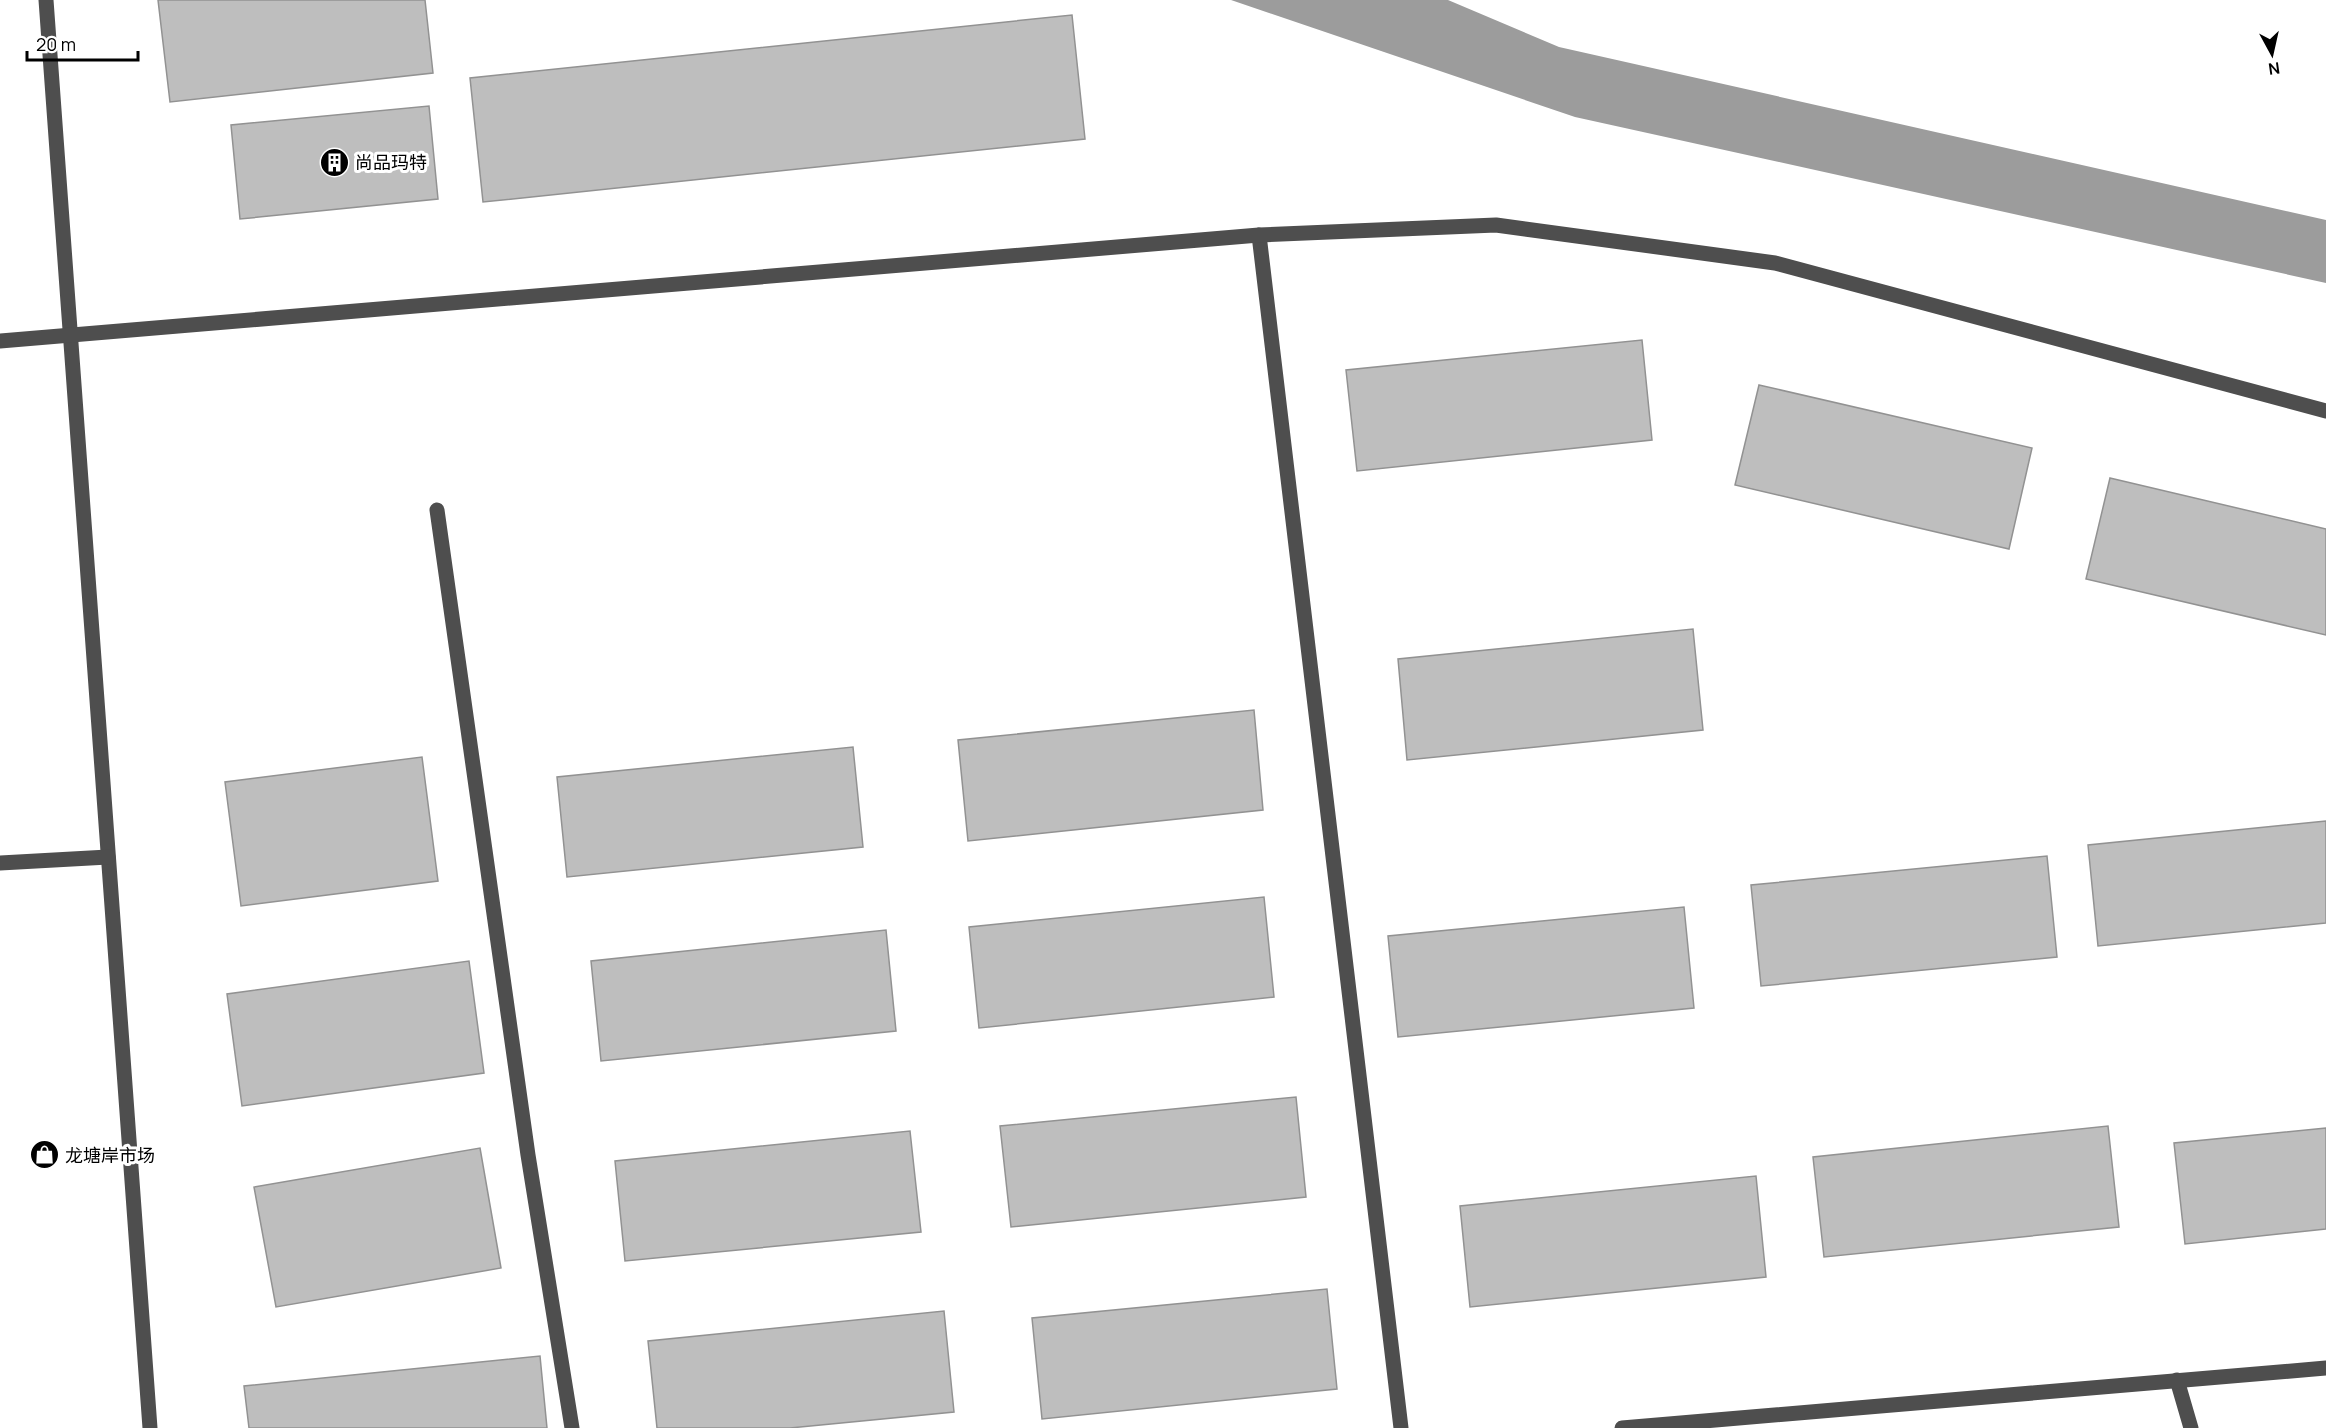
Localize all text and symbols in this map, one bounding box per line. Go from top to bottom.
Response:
scale bar [27,24,138,62]
north arrow [2242,24,2302,84]
text: 20 m [36,32,76,56]
text: N [2267,57,2281,81]
building icon: 尚品玛特 [318,146,350,178]
place label: 尚品玛特 [355,150,427,174]
shop icon: 龙塘岸市场 [28,1139,60,1171]
place label: 龙塘岸市场 [65,1143,155,1167]

